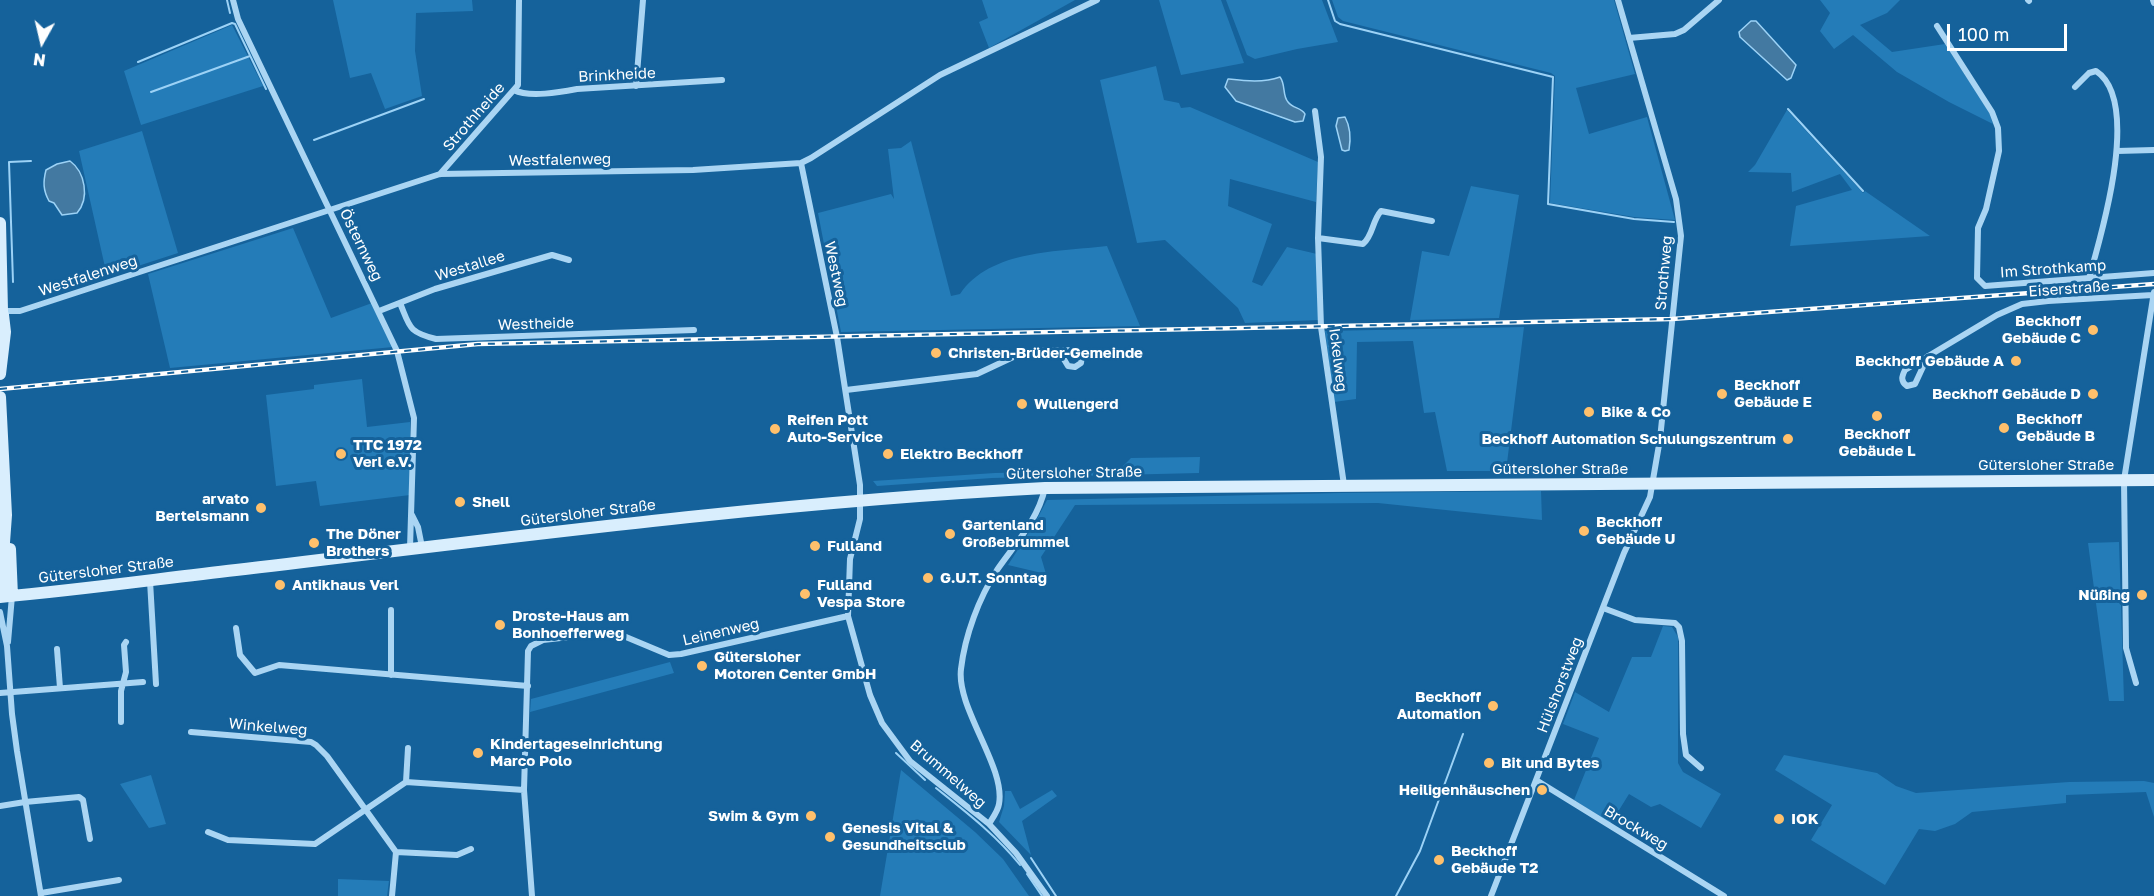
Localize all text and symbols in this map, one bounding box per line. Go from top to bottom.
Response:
north arrow [12,12,72,72]
scale bar [1950,12,2070,50]
text: 100 m [1958,23,2009,45]
text: N [32,49,47,71]
street label: Brinkheide [578,64,656,86]
street label: Strothheide [439,79,509,155]
street label: Westfalenweg [509,150,611,170]
street label: Östernweg [336,206,386,284]
street label: Strothweg [1652,235,1676,311]
street label: Westweg [820,240,852,308]
street label: Westallee [433,247,507,285]
street label: Westfalenweg [37,252,139,300]
street label: Im Strothkamp [1999,256,2107,282]
street label: Eiserstraße [2028,277,2110,301]
place label: Beckhoff Gebäude C [2002,312,2081,347]
street label: Westheide [498,314,574,334]
marker: Beckhoff Gebäude C [2086,323,2100,337]
street label: Ickelweg [1325,327,1351,393]
place label: Christen-Brüder-Gemeinde [948,344,1143,362]
marker: Christen-Brüder-Gemeinde [929,346,943,360]
place label: Beckhoff Gebäude A [1855,352,2004,370]
marker: Beckhoff Gebäude A [2009,354,2023,368]
place label: Beckhoff Gebäude E [1734,376,1812,411]
place label: Beckhoff Gebäude D [1932,385,2081,403]
marker: Beckhoff Gebäude E [1715,387,1729,401]
marker: Beckhoff Gebäude D [2086,387,2100,401]
place label: Wullengerd [1034,395,1118,413]
marker: Wullengerd [1015,397,1029,411]
place label: Bike & Co [1601,403,1671,421]
marker: Bike & Co [1582,405,1596,419]
marker: Beckhoff Gebäude L [1870,409,1884,423]
place label: Beckhoff Gebäude B [2016,410,2095,445]
place label: Reifen Pott Auto-Service [787,411,883,446]
marker: Beckhoff Gebäude B [1997,421,2011,435]
marker: Reifen Pott Auto-Service [768,422,782,436]
place label: Beckhoff Gebäude L [1838,425,1916,460]
place label: Beckhoff Automation Schulungszentrum [1481,430,1776,448]
marker: Beckhoff Automation Schulungszentrum [1781,432,1795,446]
place label: TTC 1972 Verl e.V. [353,436,422,471]
place label: Elektro Beckhoff [900,445,1022,463]
marker: TTC 1972 Verl e.V. [334,447,348,461]
marker: Elektro Beckhoff [881,447,895,461]
street label: Gütersloher Straße [1978,456,2114,474]
street label: Gütersloher Straße [1492,460,1628,478]
street label: Gütersloher Straße [1006,463,1142,483]
place label: arvato Bertelsmann [155,490,249,525]
place label: Shell [472,493,510,511]
marker: Shell [453,495,467,509]
street label: Gütersloher Straße [519,496,657,530]
marker: arvato Bertelsmann [254,501,268,515]
place label: Beckhoff Gebäude U [1596,513,1675,548]
place label: Gartenland Großebrummel [962,516,1070,551]
marker: Beckhoff Gebäude U [1577,524,1591,538]
place label: The Döner Brothers [326,525,401,560]
marker: Gartenland Großebrummel [943,527,957,541]
marker: The Döner Brothers [307,536,321,550]
place label: Fulland [827,537,882,555]
marker: Fulland [808,539,822,553]
street label: Gütersloher Straße [37,553,175,587]
place label: G.U.T. Sonntag [940,569,1047,587]
marker: G.U.T. Sonntag [921,571,935,585]
place label: Antikhaus Verl [292,576,399,594]
place label: Fulland Vespa Store [817,576,905,611]
marker: Antikhaus Verl [273,578,287,592]
place label: Nüßing [2078,586,2130,604]
marker: Fulland Vespa Store [798,587,812,601]
marker: Nüßing [2135,588,2149,602]
place label: Droste-Haus am Bonhoefferweg [512,607,629,642]
street label: Leinenweg [681,614,761,650]
marker: Droste-Haus am Bonhoefferweg [493,618,507,632]
street label: Hülshorstweg [1533,634,1587,736]
place label: Gütersloher Motoren Center GmbH [714,648,876,683]
marker: Gütersloher Motoren Center GmbH [695,659,709,673]
place label: Beckhoff Automation [1397,688,1481,723]
marker: Beckhoff Automation [1486,699,1500,713]
street label: Winkelweg [228,715,308,739]
place label: Kindertageseinrichtung Marco Polo [490,735,662,770]
street label: Brummelweg [906,736,990,812]
marker: Kindertageseinrichtung Marco Polo [471,746,485,760]
place label: Bit und Bytes [1501,754,1599,772]
marker: Bit und Bytes [1482,756,1496,770]
place label: Heiligenhäuschen [1399,781,1530,799]
marker: Heiligenhäuschen [1535,783,1549,797]
street label: Brockweg [1601,802,1671,854]
place label: Swim & Gym [708,807,799,825]
marker: Swim & Gym [804,809,818,823]
place label: IOK [1791,810,1819,828]
marker: IOK [1772,812,1786,826]
place label: Genesis Vital & Gesundheitsclub [842,819,966,854]
marker: Genesis Vital & Gesundheitsclub [823,830,837,844]
place label: Beckhoff Gebäude T2 [1451,842,1538,877]
marker: Beckhoff Gebäude T2 [1432,853,1446,867]

